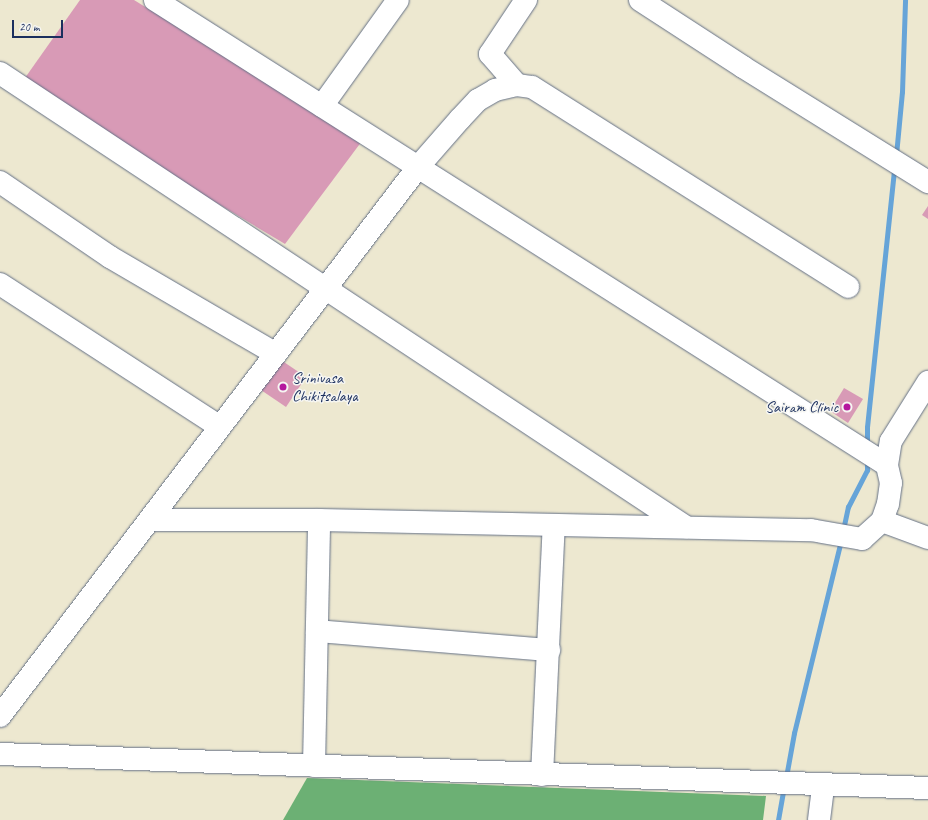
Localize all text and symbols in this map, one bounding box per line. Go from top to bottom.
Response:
scale bar [14,12,65,38]
text: 20 m [19,19,39,35]
place label: Srinivasa Chikitsalaya [292,368,358,406]
marker: Srinivasa Chikitsalaya [277,381,289,393]
place label: Sairam Clinic [765,397,838,417]
marker: Sairam Clinic [841,401,853,413]

